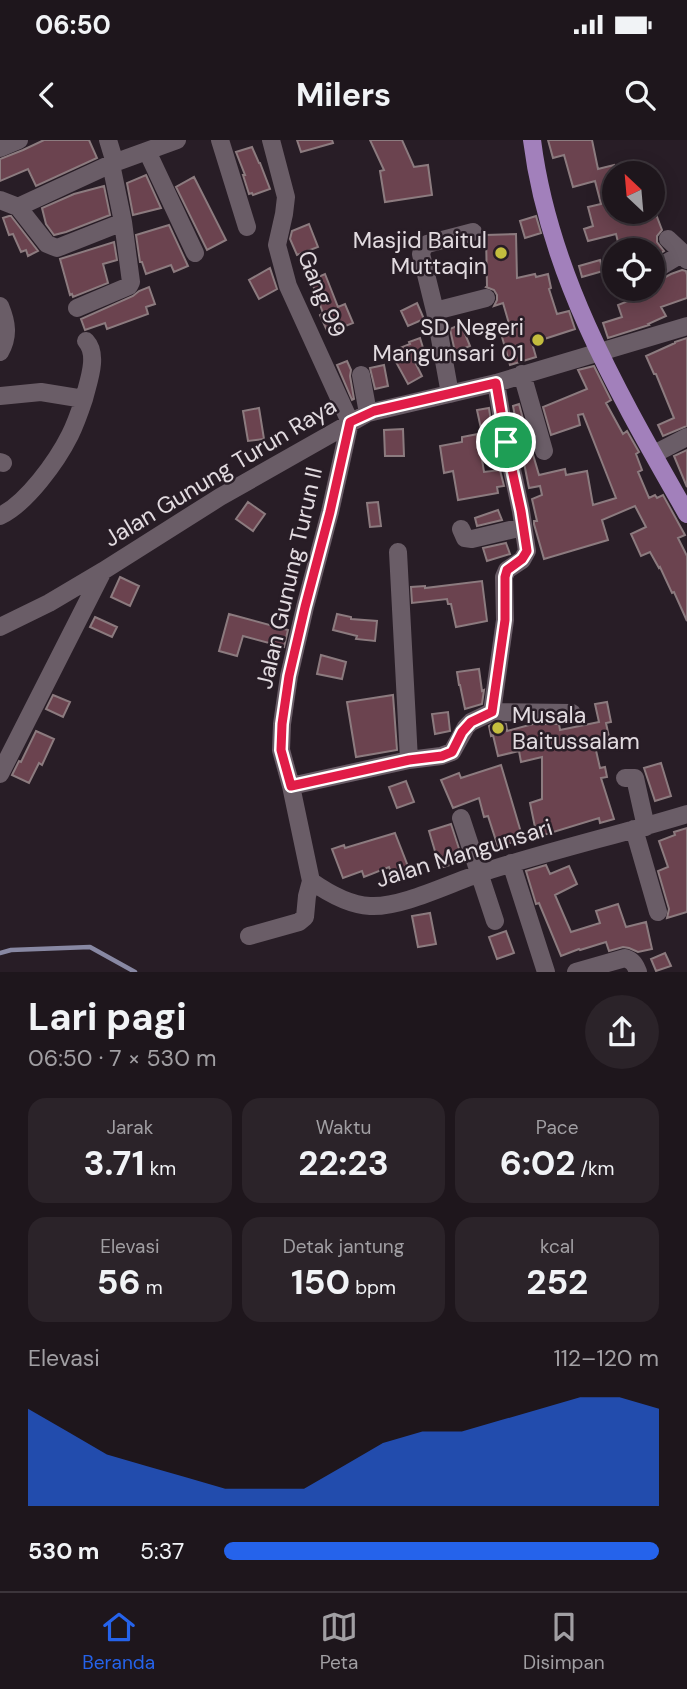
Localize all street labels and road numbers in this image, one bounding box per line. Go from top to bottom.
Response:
street label: Gang 99 [291,246,353,342]
street label: Jalan Gunung Turun Raya [98,391,342,553]
street label: Jalan Gunung Turun II [249,464,329,692]
street label: Jalan Mangunsari [372,812,556,894]

